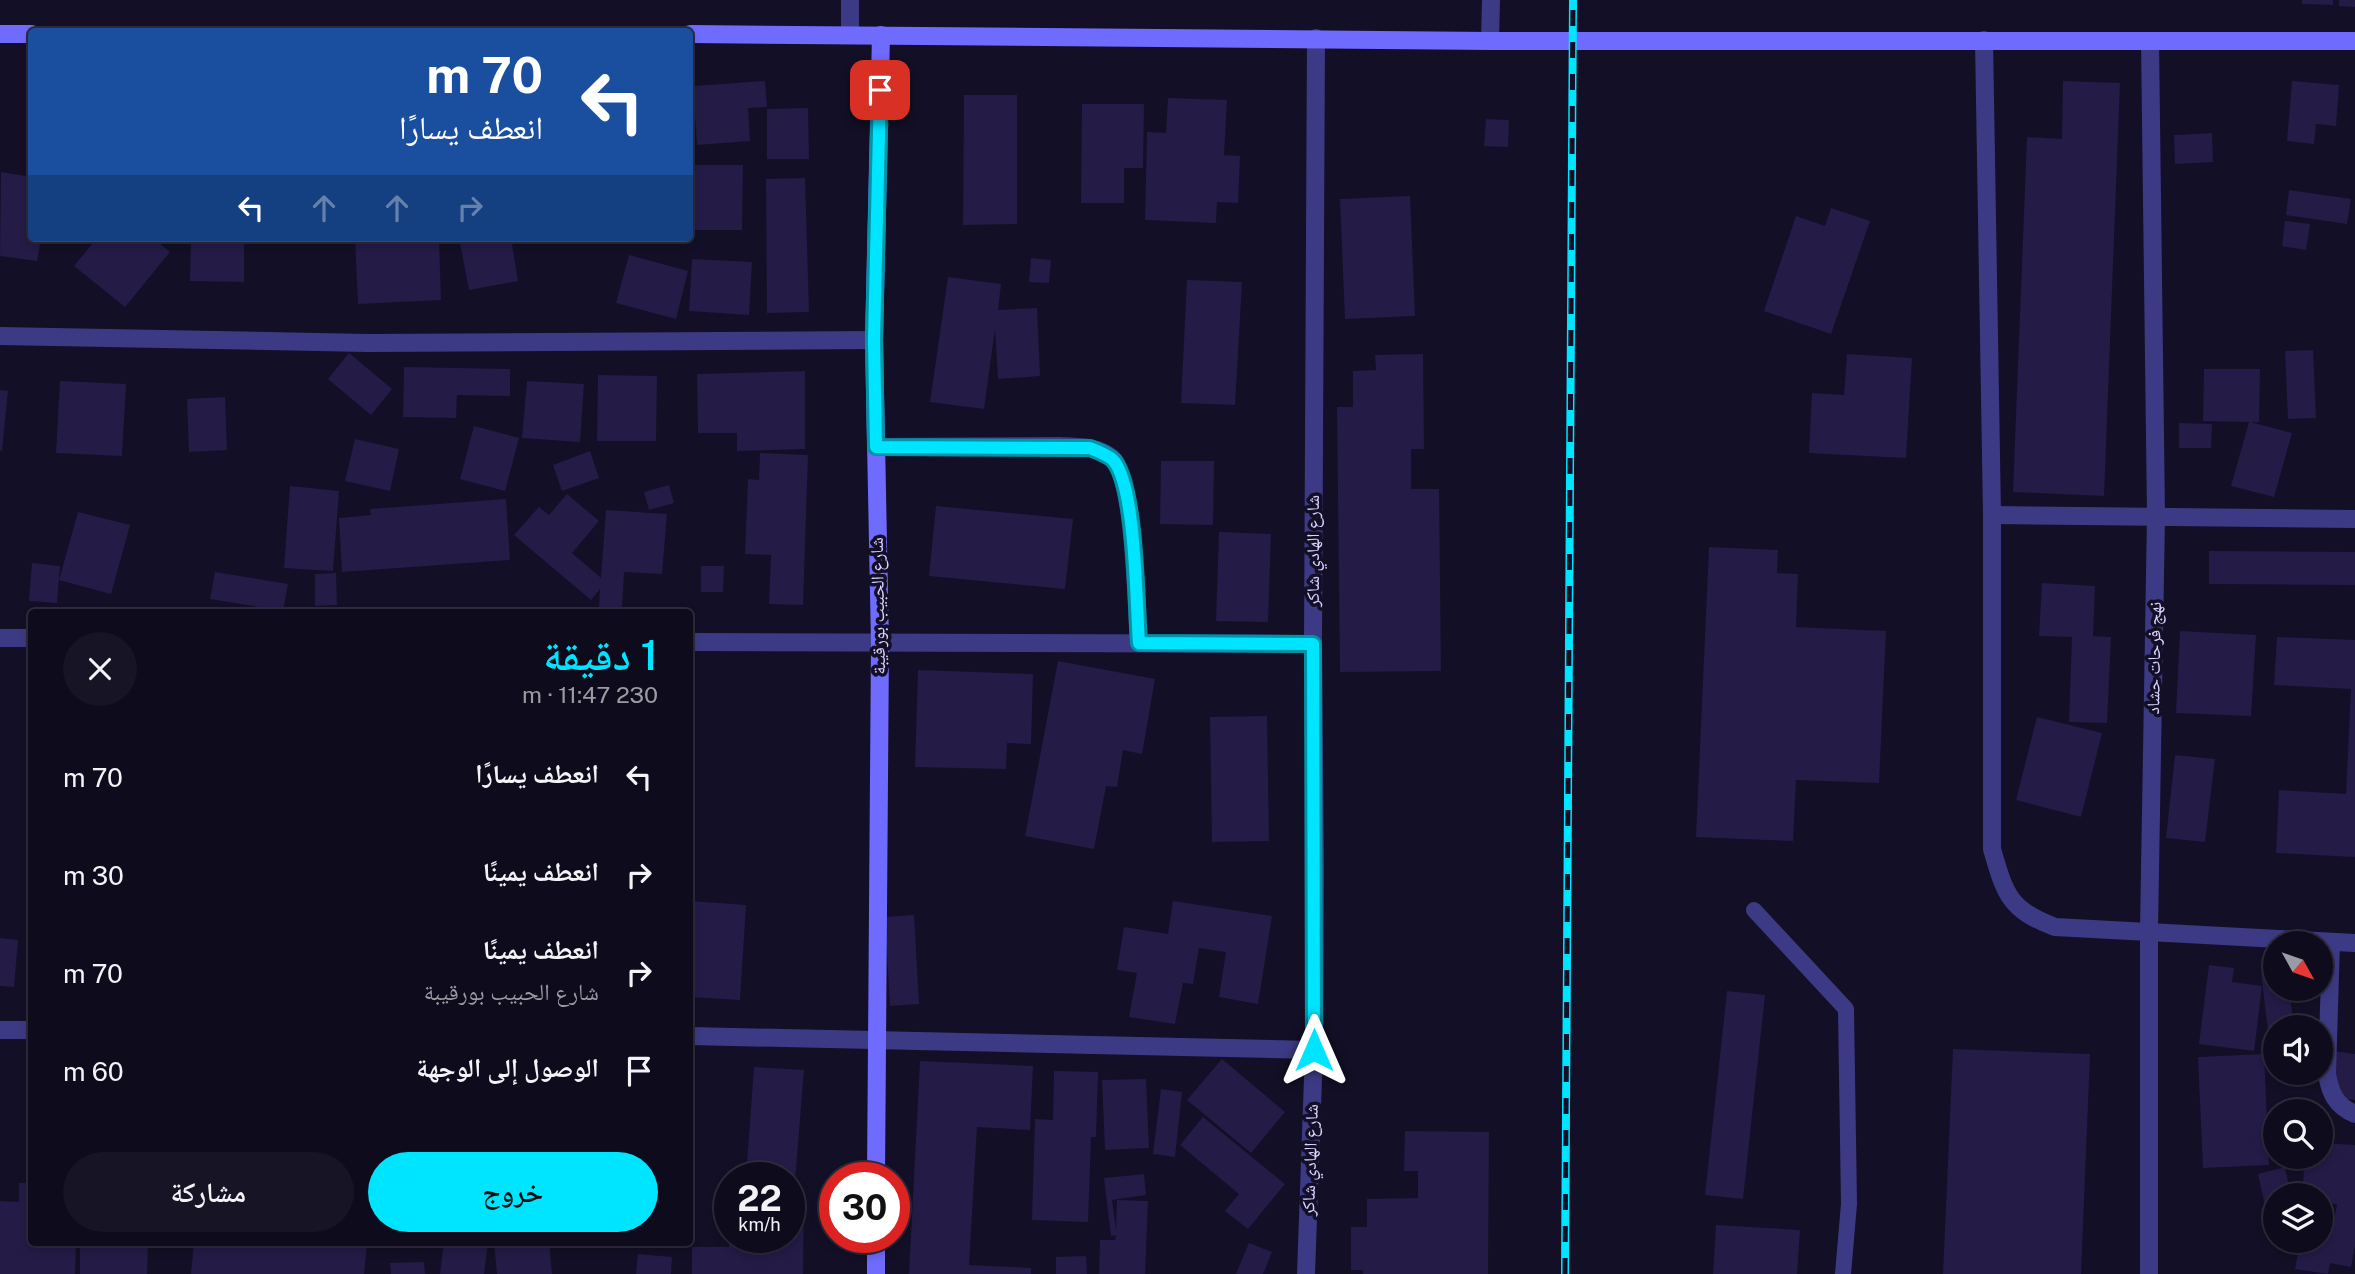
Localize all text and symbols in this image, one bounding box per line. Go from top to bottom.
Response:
text: 70 m [426,46,543,104]
icon: left [567,56,658,147]
pin [850,60,910,120]
icon: arrive [861,71,899,109]
text: انعطف يسارًا [399,109,543,146]
icon: left [232,189,270,227]
icon: ahead [305,189,343,227]
icon: ahead [378,189,416,227]
icon: right [451,189,489,227]
street label: شارع الهادي شاكر [1302,495,1328,608]
street label: شارع الحبيب بورقيبة [866,537,890,675]
street label: نهج فرحات حشاد [2142,601,2167,715]
text: 1 دقيقة [543,630,658,679]
button: close [63,632,137,706]
text: 230 m · 11:47 [522,681,658,708]
text: انعطف يسارًا [475,758,599,789]
icon: left [620,758,658,796]
text: 70 m [63,762,123,793]
text: انعطف يمينًا [483,856,599,887]
icon: right [620,856,658,894]
text: 30 m [63,860,124,891]
north arrow [2263,931,2333,1001]
map controls [2263,931,2333,1253]
text: انعطف يمينًا [483,934,599,965]
icon: right [620,954,658,992]
text: 70 m [63,958,123,989]
text: شارع الحبيب بورقيبة [424,978,599,1005]
position arrow [1277,1013,1351,1087]
button: sound [2263,1015,2333,1085]
text: الوصول إلى الوجهة [416,1052,599,1083]
icon: arrive [620,1052,658,1090]
text: 60 m [63,1056,124,1087]
button: search [2263,1099,2333,1169]
street label: شارع الهادي شاكر [1297,1104,1327,1218]
button: مشاركة [63,1152,354,1232]
button: خروج [368,1152,658,1232]
speed limit sign: 30 [819,1162,910,1253]
text: 22 [737,1178,782,1219]
button: layers [2263,1183,2333,1253]
text: km/h [738,1214,781,1235]

